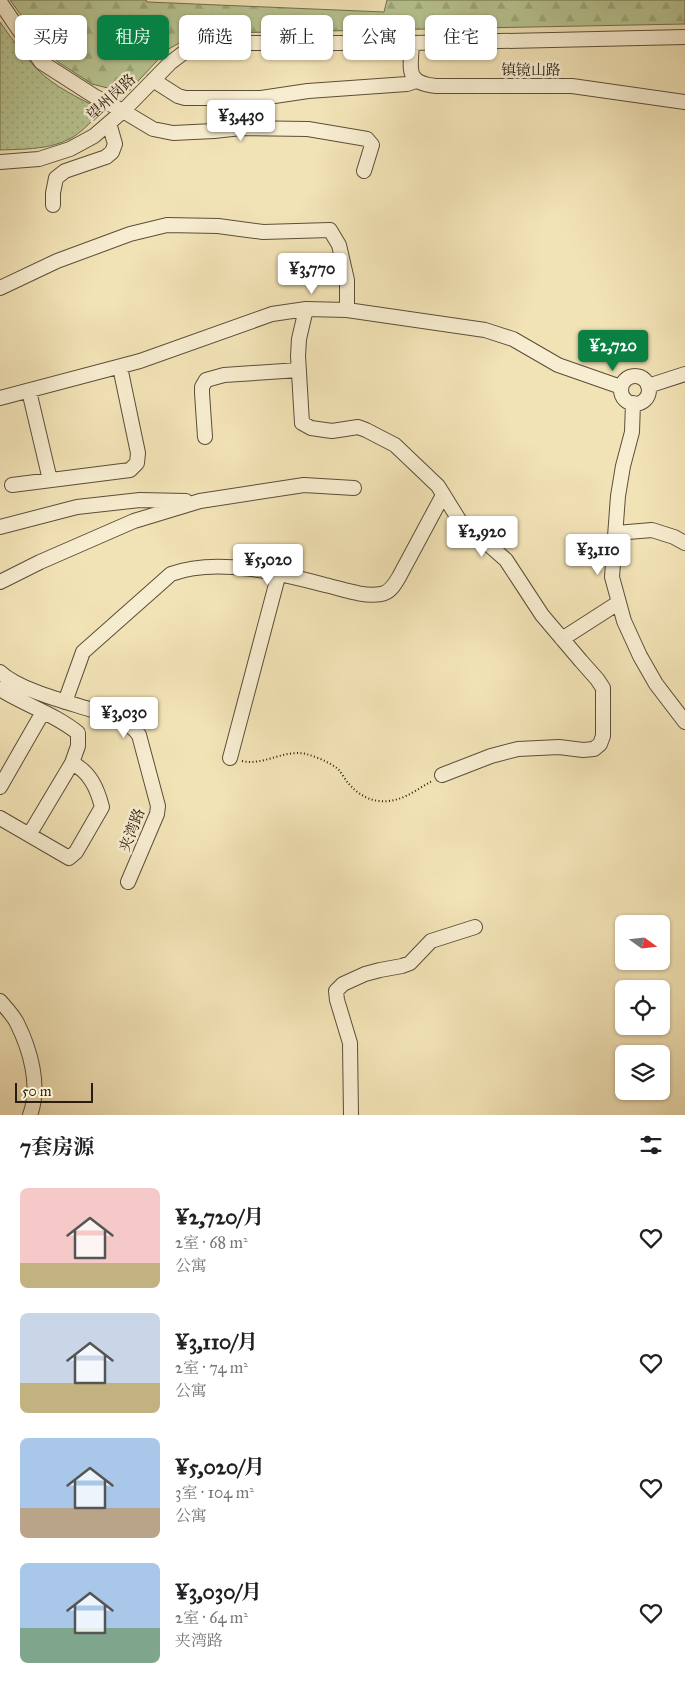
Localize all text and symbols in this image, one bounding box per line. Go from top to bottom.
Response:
chip: 买房 [15,15,87,60]
chip: 租房 [97,15,169,60]
chip: 筛选 [179,15,251,60]
chip: 新上 [261,15,333,60]
chip: 公寓 [343,15,415,60]
chip: 住宅 [425,15,497,60]
street label: 镇镜山路 [501,61,561,79]
street label: 望州岗路 [83,70,139,124]
pin: ¥3,430 [200,100,282,142]
text: ¥3,430 [218,106,264,125]
pin: ¥3,770 [271,252,353,295]
text: ¥3,770 [289,259,335,278]
pin: ¥2,720 [572,330,654,372]
text: ¥2,720 [589,336,637,355]
pin: ¥2,920 [441,516,523,558]
text: ¥2,920 [458,522,506,541]
pin: ¥3,110 [557,534,639,576]
text: ¥3,110 [577,540,619,559]
pin: ¥5,020 [227,544,309,586]
text: ¥5,020 [244,550,292,569]
pin: ¥3,030 [83,696,165,739]
text: ¥3,030 [101,703,147,722]
street label: 夹湾路 [116,806,148,854]
north arrow [615,915,670,970]
map controls [615,915,670,1100]
button: locate [615,980,670,1035]
button: layers [615,1045,670,1100]
scale bar [15,1080,92,1103]
text: 50 m [22,1083,51,1100]
icon: filters [637,1131,665,1159]
text: 7套房源 [20,1134,94,1160]
text: ¥2,720/月 [175,1204,264,1230]
icon: home [60,1208,120,1268]
icon: heart [637,1224,665,1252]
text: 2室 · 68 m² [175,1233,248,1252]
text: 公寓 [175,1256,207,1275]
text: ¥3,110/月 [175,1329,258,1355]
icon: home [60,1333,120,1393]
icon: heart [637,1349,665,1377]
text: 2室 · 74 m² [175,1358,248,1377]
text: 公寓 [175,1381,207,1400]
text: ¥5,020/月 [175,1454,265,1480]
icon: home [60,1458,120,1518]
icon: heart [637,1474,665,1502]
text: 3室 · 104 m² [175,1483,254,1502]
text: 公寓 [175,1506,207,1525]
text: ¥3,030/月 [175,1579,262,1605]
icon: home [60,1583,120,1643]
icon: heart [637,1599,665,1627]
text: 2室 · 64 m² [175,1608,248,1627]
text: 夹湾路 [175,1631,223,1650]

